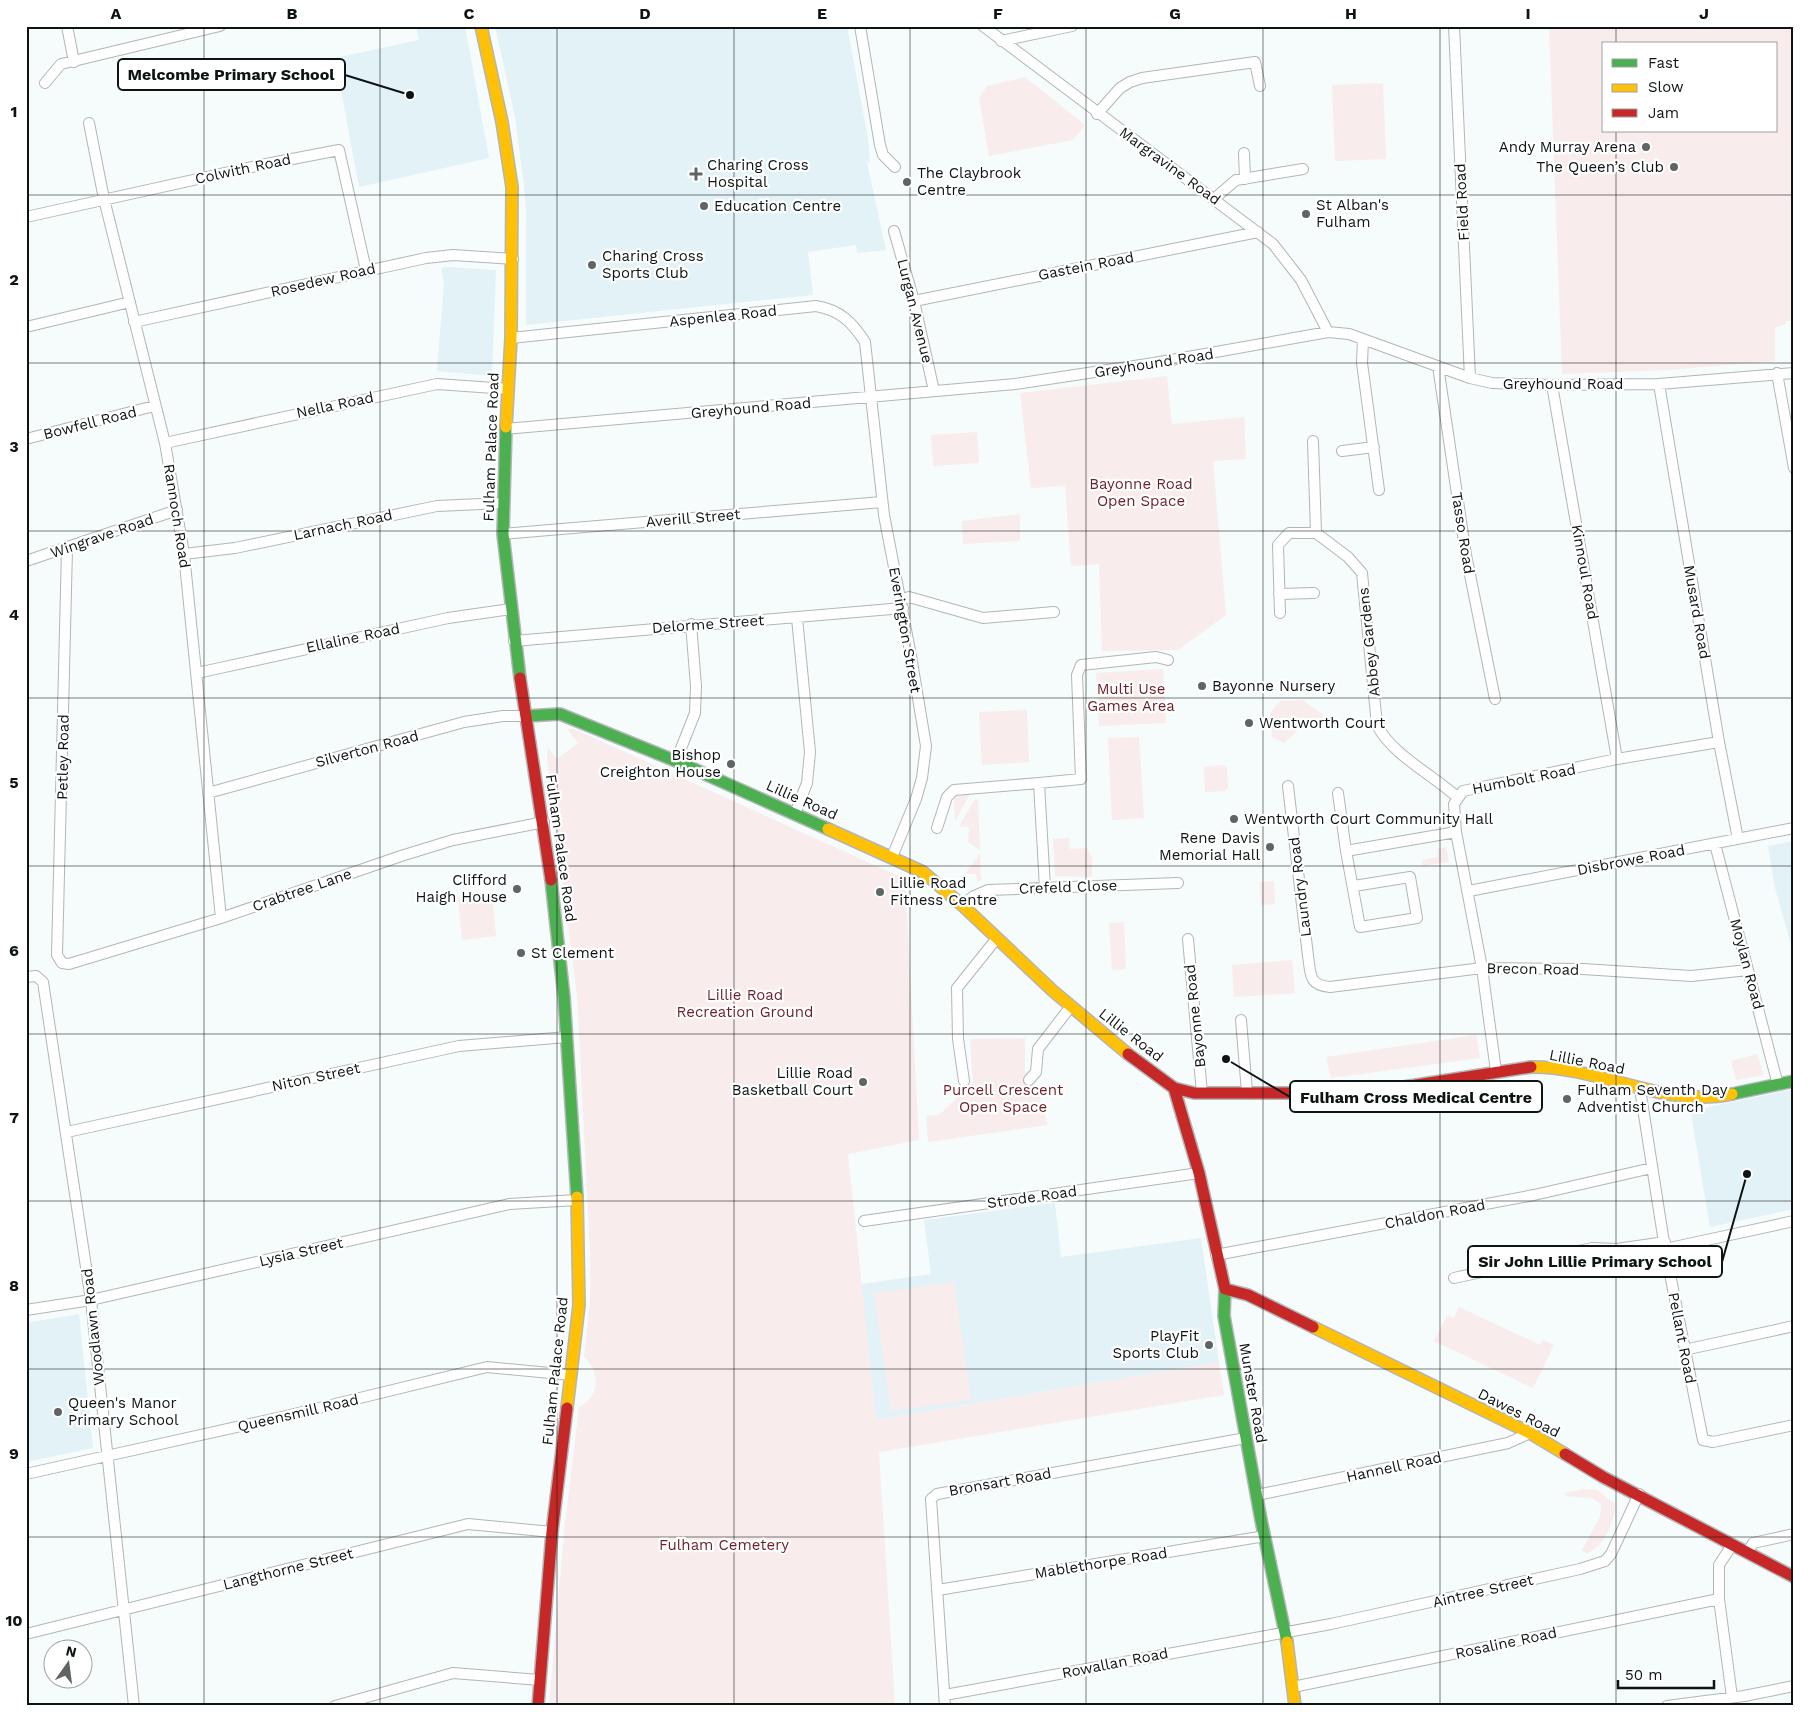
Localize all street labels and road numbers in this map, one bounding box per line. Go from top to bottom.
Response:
street label: Margravine Road [1116,123,1224,209]
street label: Colwith Road [193,150,293,188]
street label: Field Road [1451,163,1473,241]
street label: Gastein Road [1037,248,1135,284]
street label: Lurgan Avenue [893,257,937,365]
street label: Rosedew Road [269,259,377,301]
street label: Aspenlea Road [668,301,778,331]
street label: Greyhound Road [1093,345,1215,381]
street label: Fulham Palace Road [479,372,503,522]
street label: Greyhound Road [1503,375,1623,393]
street label: Nella Road [295,388,375,422]
street label: Greyhound Road [690,394,812,422]
street label: Bowfell Road [41,403,139,443]
street label: Rannoch Road [160,463,194,569]
street label: Tasso Road [1448,491,1478,575]
street label: Averill Street [645,505,742,531]
street label: Larnach Road [292,506,394,544]
street label: Wingrave Road [48,510,156,562]
street label: Kinnoul Road [1568,523,1602,621]
street label: Musard Road [1680,563,1714,661]
street label: Everington Street [885,566,925,695]
street label: Abbey Gardens [1354,586,1384,698]
street label: Delorme Street [651,611,765,637]
street label: Ellaline Road [304,619,402,657]
street label: Petley Road [53,714,73,800]
street label: Silverton Road [313,727,421,771]
street label: Humbolt Road [1471,760,1577,798]
street label: Fulham Palace Road [542,773,580,923]
street label: Lillie Road [763,776,841,824]
street label: Laundry Road [1285,836,1315,938]
street label: Disbrowe Road [1576,841,1686,879]
street label: Crabtree Lane [250,865,354,915]
street label: Crefeld Close [1018,876,1118,898]
street label: Moylan Road [1726,917,1768,1011]
street label: Brecon Road [1486,959,1580,979]
street label: Bayonne Road [1181,964,1209,1068]
street label: Lillie Road [1095,1004,1167,1066]
street label: Lillie Road [1548,1046,1626,1078]
street label: Niton Street [270,1059,363,1095]
street label: Strode Road [986,1182,1078,1212]
street label: Chaldon Road [1383,1195,1487,1233]
street label: Lysia Street [257,1233,345,1270]
street label: Woodlawn Road [78,1267,108,1387]
street label: Pellant Road [1664,1291,1700,1385]
street label: Fulham Palace Road [538,1296,572,1446]
street label: Munster Road [1235,1341,1271,1445]
street label: Dawes Road [1475,1385,1563,1441]
street label: Queensmill Road [236,1390,360,1436]
street label: Hannell Road [1345,1448,1443,1486]
street label: Bronsart Road [947,1464,1053,1500]
street label: Langthorne Street [221,1544,356,1594]
street label: Mablethorpe Road [1033,1544,1169,1582]
street label: Aintree Street [1431,1571,1536,1611]
street label: Rosaline Road [1454,1623,1558,1663]
street label: Rowallan Road [1060,1644,1170,1682]

